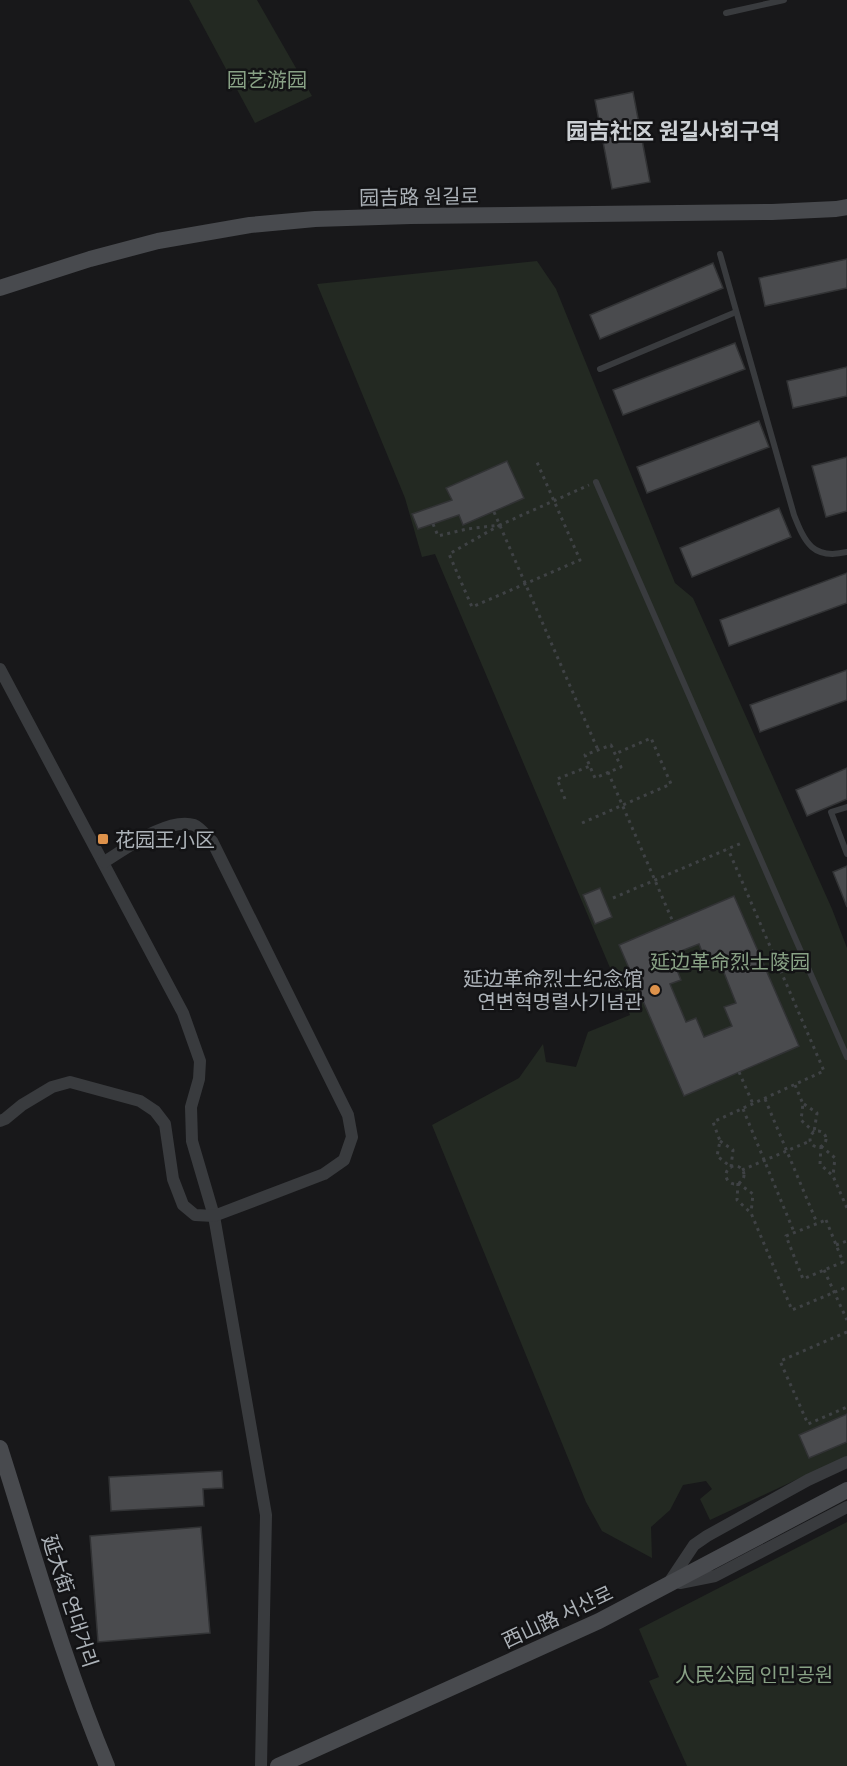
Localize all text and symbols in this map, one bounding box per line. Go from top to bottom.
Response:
park label: 园艺游园 [227,67,307,91]
district label: 园吉社区 원길사회구역 [566,117,780,143]
street label: 园吉路 원길로 [359,183,479,209]
place label: 花园王小区 [115,827,215,851]
marker: 花园王小区 [96,832,110,846]
park label: 延边革命烈士陵园 [650,949,810,973]
place label: 延边革命烈士纪念馆 연변혁명렬사기념관 [463,966,643,1013]
marker: 延边革命烈士纪念馆 연변혁명렬사기념관 [648,983,662,997]
street label: 延大街 연대거리 [38,1532,104,1670]
street label: 西山路 서산로 [498,1580,616,1652]
park label: 人民公园 인민공원 [675,1662,833,1686]

